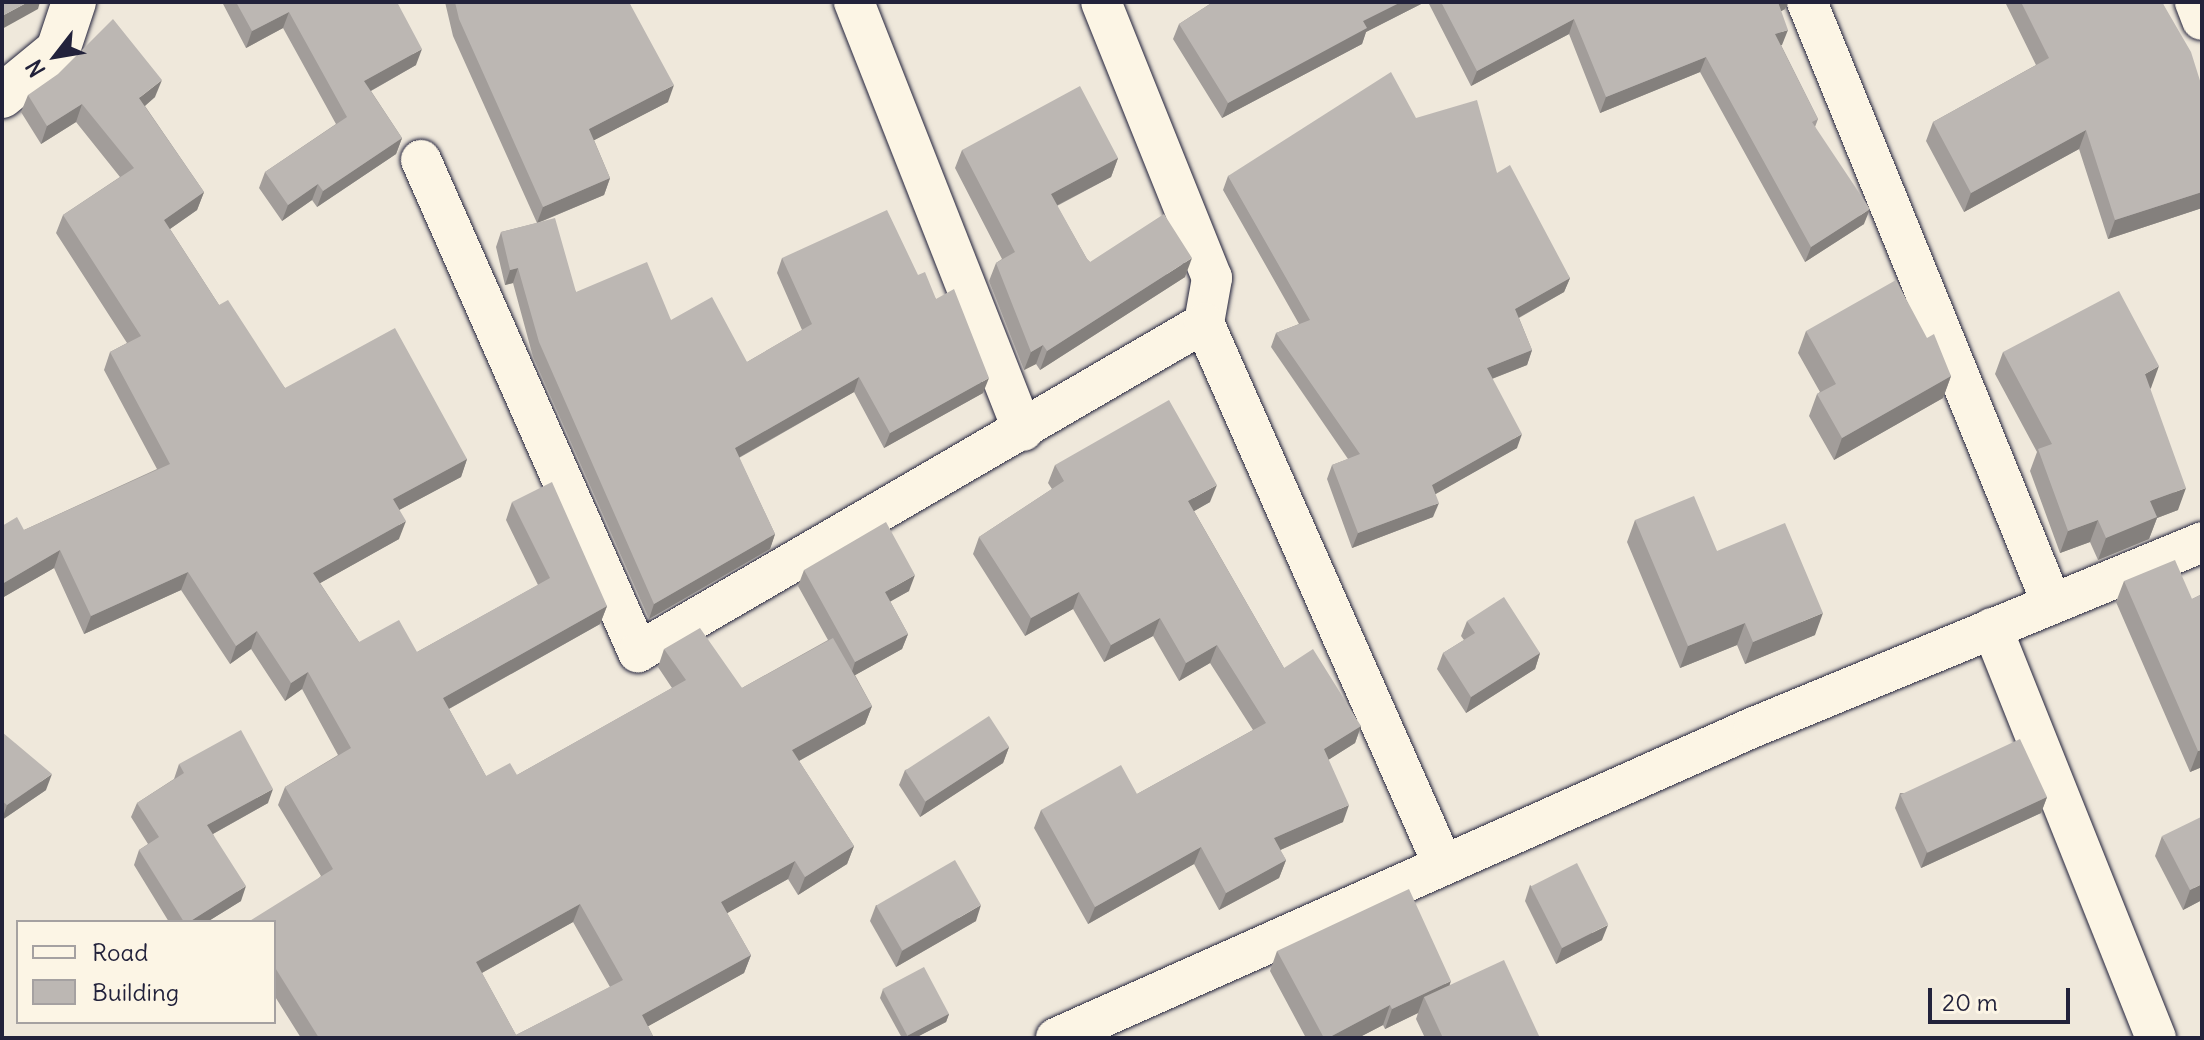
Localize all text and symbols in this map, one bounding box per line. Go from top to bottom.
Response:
north arrow [16,16,96,96]
text: N [20,55,51,82]
legend [16,920,276,1024]
text: Road [92,937,148,967]
scale bar [1932,972,2074,1022]
text: Building [92,977,179,1007]
text: 20 m [1942,987,1998,1017]

